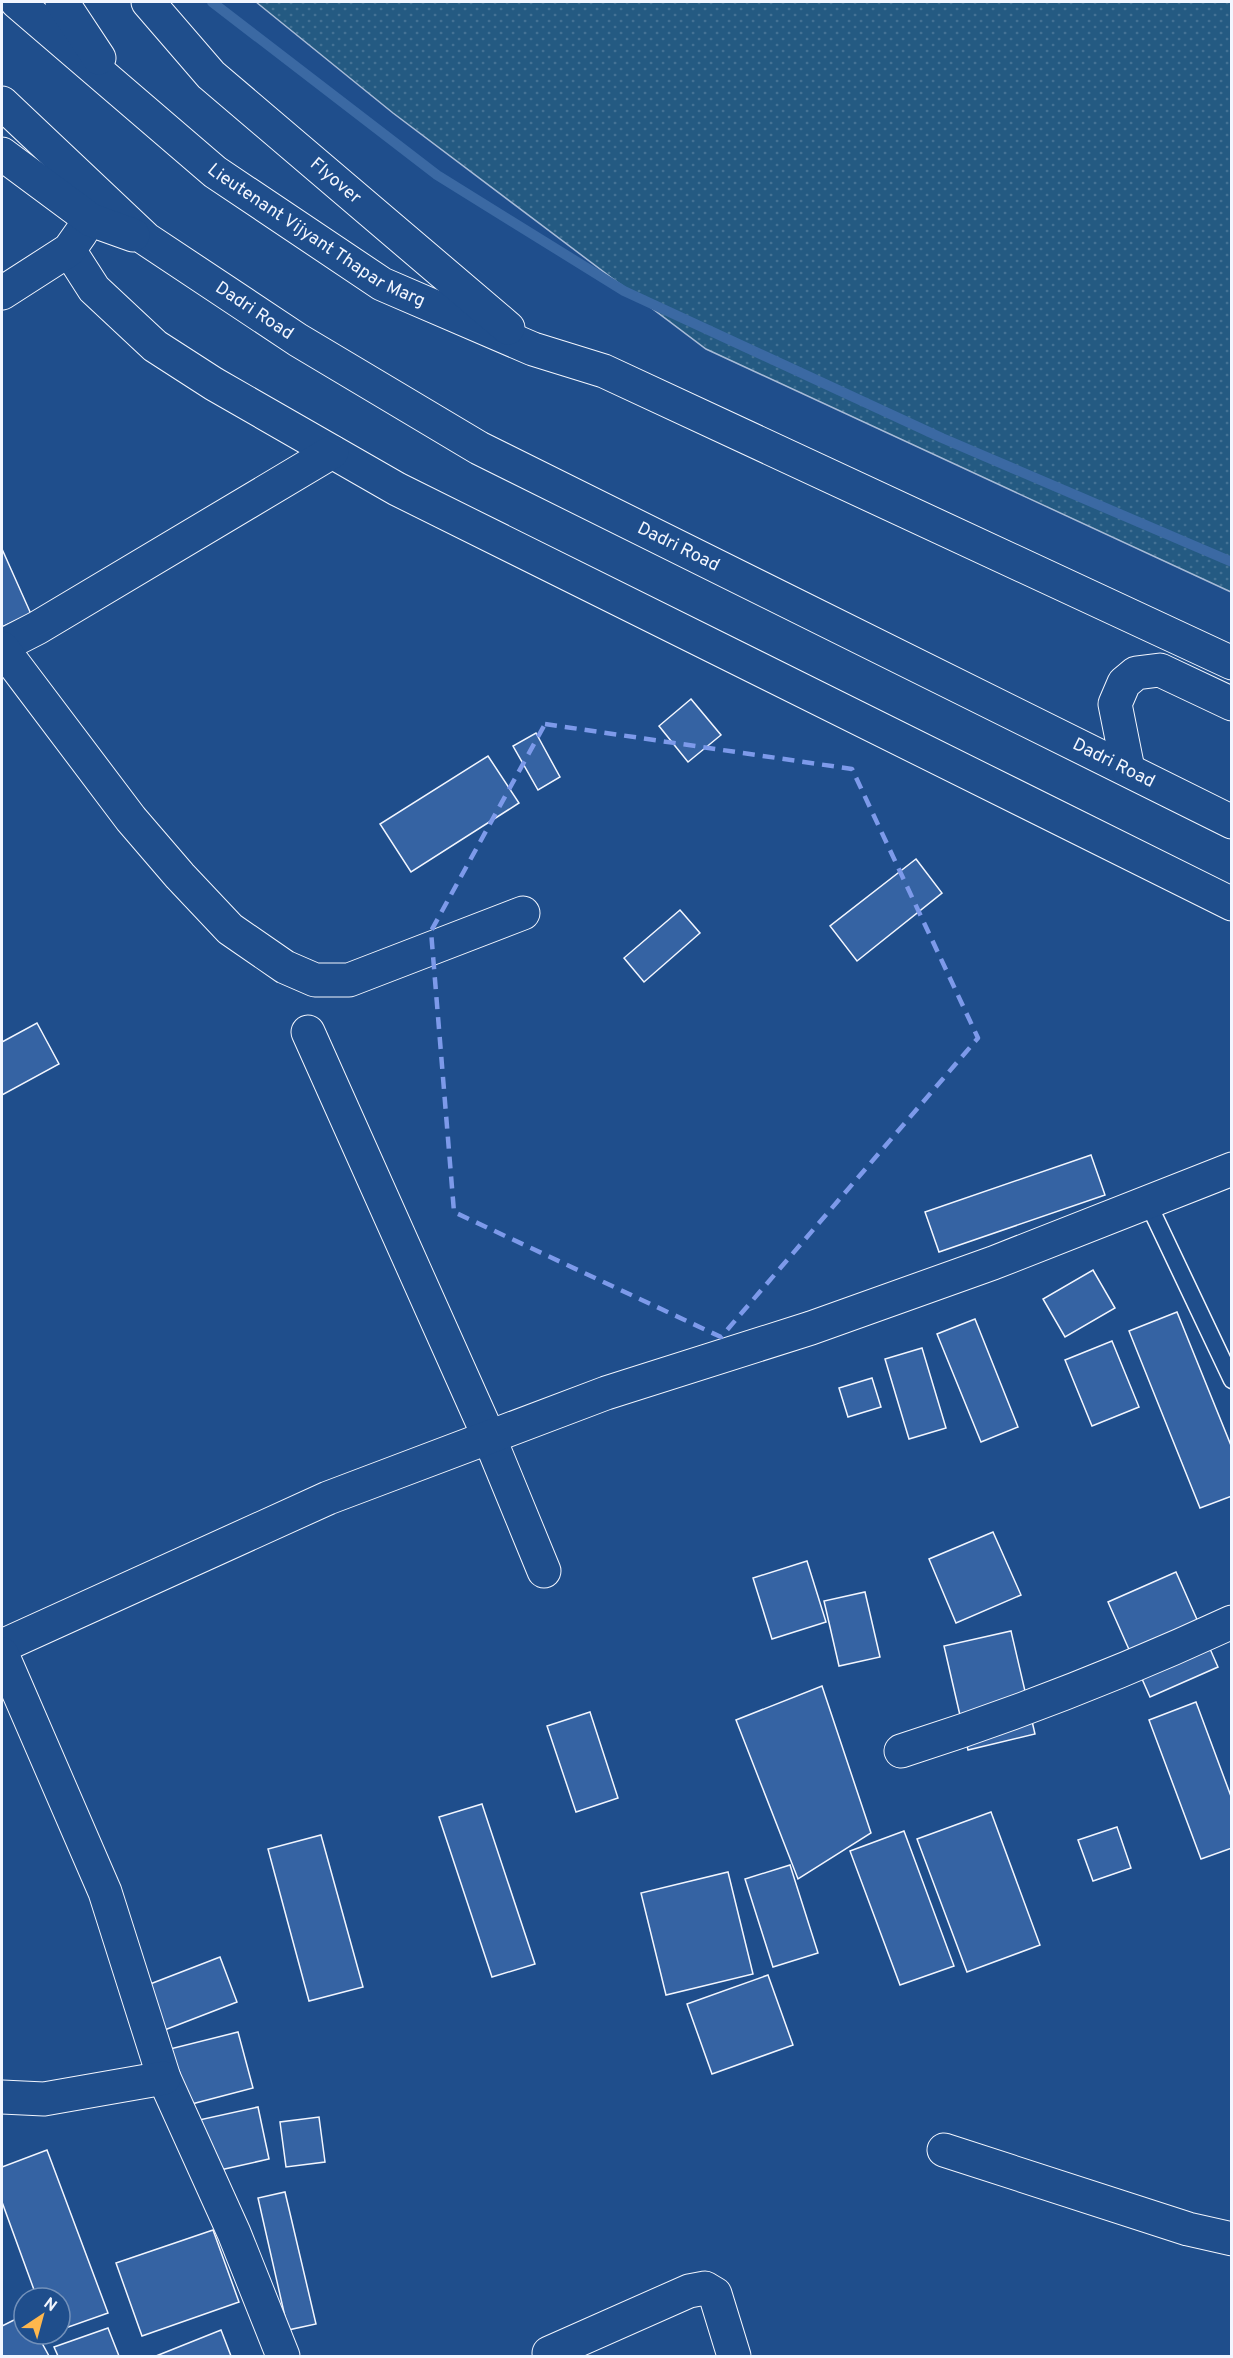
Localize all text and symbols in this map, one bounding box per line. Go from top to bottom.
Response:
street label: Flyover [305,153,366,209]
street label: Lieutenant Vijyant Thapar Marg [202,159,429,313]
street label: Dadri Road [211,277,298,345]
street label: Dadri Road [633,517,724,577]
street label: Dadri Road [1069,733,1159,793]
north arrow [12,2286,72,2346]
text: N [39,2294,60,2317]

